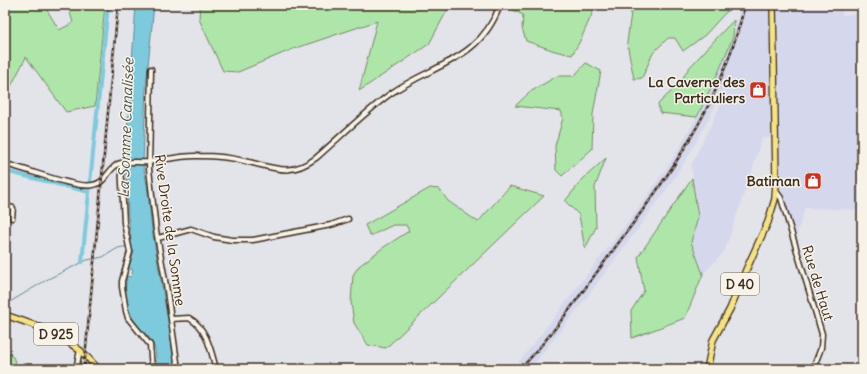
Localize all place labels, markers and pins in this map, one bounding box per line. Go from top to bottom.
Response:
place label: La Caverne des Particuliers [648,73,746,107]
shop icon: La Caverne des Particuliers [748,80,768,100]
shop icon: Batiman [803,171,823,191]
place label: Batiman [747,172,800,190]

